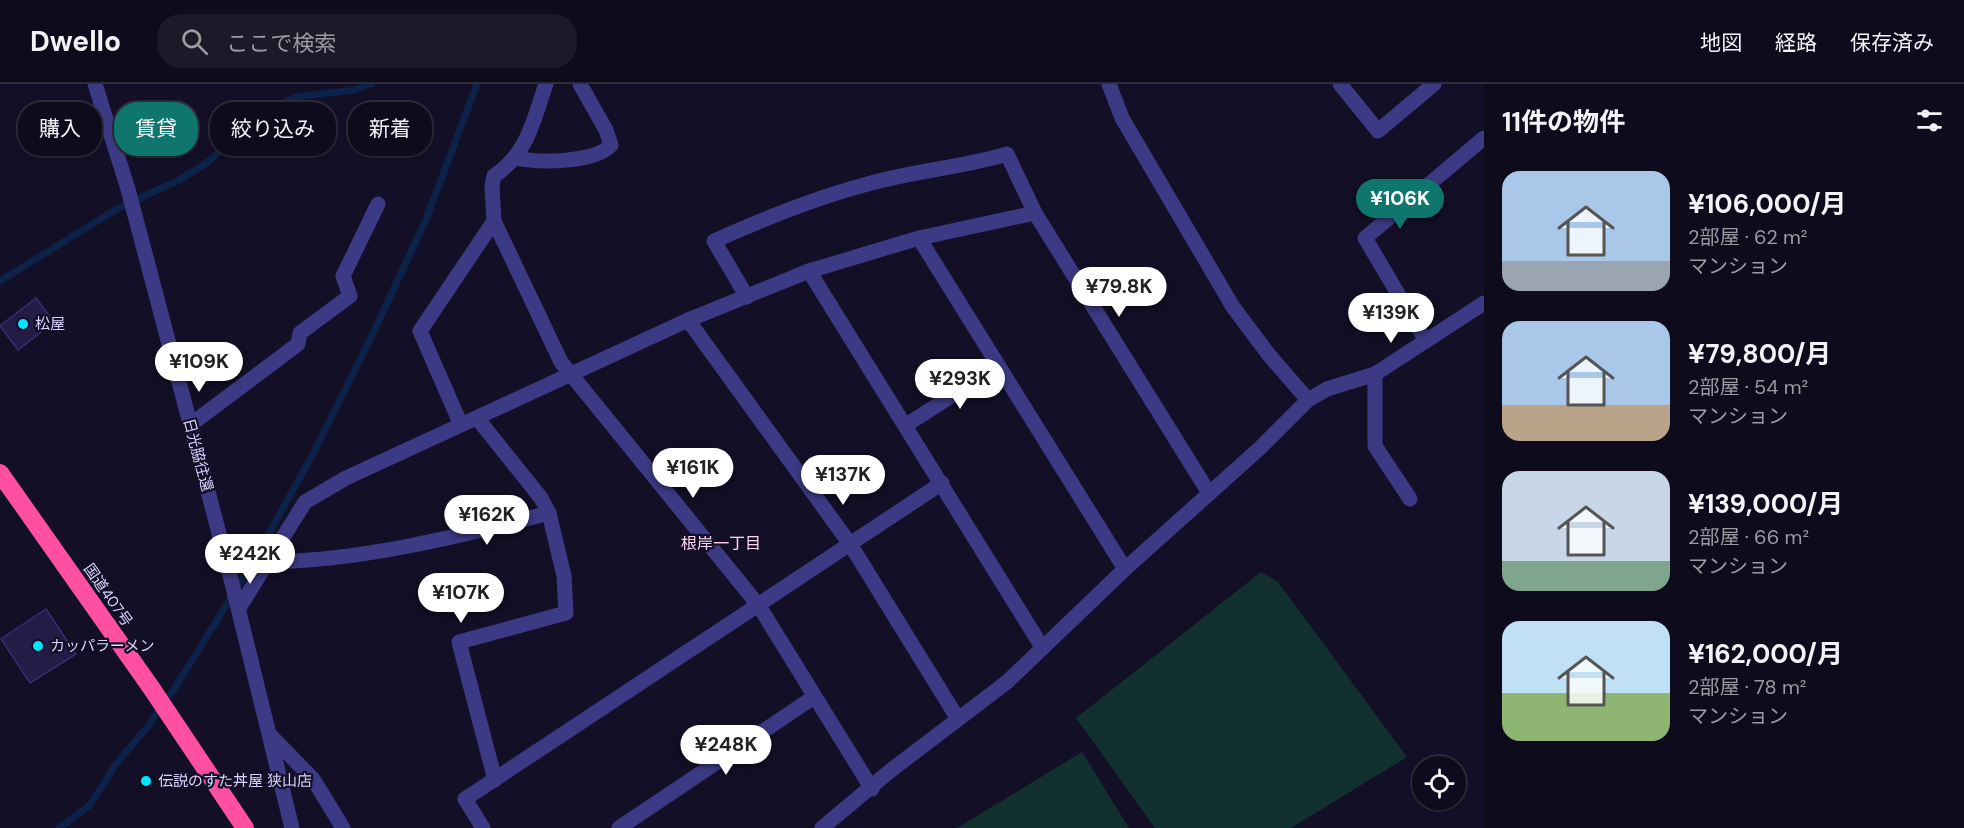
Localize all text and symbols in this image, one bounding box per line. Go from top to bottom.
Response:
search box [157,14,577,68]
text: Dwello [30,23,121,60]
icon: search [178,25,211,58]
text: ここで検索 [226,29,336,58]
text: 地図 [1700,29,1742,57]
text: 経路 [1775,29,1817,57]
text: 保存済み [1850,29,1934,57]
chip: 購入 [18,102,102,156]
chip: 賃貸 [114,102,198,156]
chip: 絞り込み [210,102,336,156]
chip: 新着 [348,102,432,156]
icon: filters [1913,104,1946,137]
text: 11件の物件 [1502,105,1625,139]
pin: ¥106K [1358,179,1442,230]
text: ¥106K [1370,185,1430,211]
text: ¥106,000/月 [1688,187,1847,221]
icon: home [1550,195,1622,267]
text: 2部屋 · 62 m² [1688,224,1807,250]
text: マンション [1688,253,1788,279]
pin: ¥79.8K [1070,267,1168,318]
text: ¥79.8K [1086,273,1152,299]
pin: ¥139K [1349,293,1433,344]
text: ¥139K [1362,299,1420,325]
place label: 松屋 [35,314,65,334]
marker: 松屋 [16,317,30,331]
text: ¥79,800/月 [1688,337,1831,371]
pin: ¥109K [157,342,241,393]
icon: home [1550,345,1622,417]
text: ¥109K [169,348,229,374]
pin: ¥293K [918,359,1002,410]
text: ¥293K [929,365,991,391]
text: 2部屋 · 54 m² [1688,374,1808,400]
text: マンション [1688,403,1788,429]
street label: 日光脇往還 [179,416,217,494]
pin: ¥161K [651,448,735,499]
text: ¥161K [666,454,720,480]
pin: ¥137K [801,455,885,506]
text: ¥137K [815,461,871,487]
text: ¥139,000/月 [1688,487,1843,521]
pin: ¥162K [445,495,529,546]
icon: home [1550,495,1622,567]
text: ¥162K [458,501,516,527]
text: 2部屋 · 66 m² [1688,524,1809,550]
district label: 根岸一丁目 [681,533,761,554]
pin: ¥242K [208,534,292,585]
text: ¥242K [219,540,281,566]
text: マンション [1688,553,1788,579]
street label: 国道407号 [79,560,137,630]
pin: ¥107K [419,573,503,624]
text: ¥107K [432,579,490,605]
place label: カッパラーメン [50,636,154,656]
text: ¥162,000/月 [1688,637,1843,671]
marker: カッパラーメン [31,639,45,653]
icon: home [1550,645,1622,717]
text: 2部屋 · 78 m² [1688,674,1806,700]
text: マンション [1688,703,1788,729]
pin: ¥248K [684,725,768,776]
text: ¥248K [694,731,758,757]
map controls [1412,756,1466,810]
button: locate [1412,756,1466,810]
place label: 伝説のすた丼屋 狭山店 [158,771,312,791]
marker: 伝説のすた丼屋 狭山店 [139,774,153,788]

